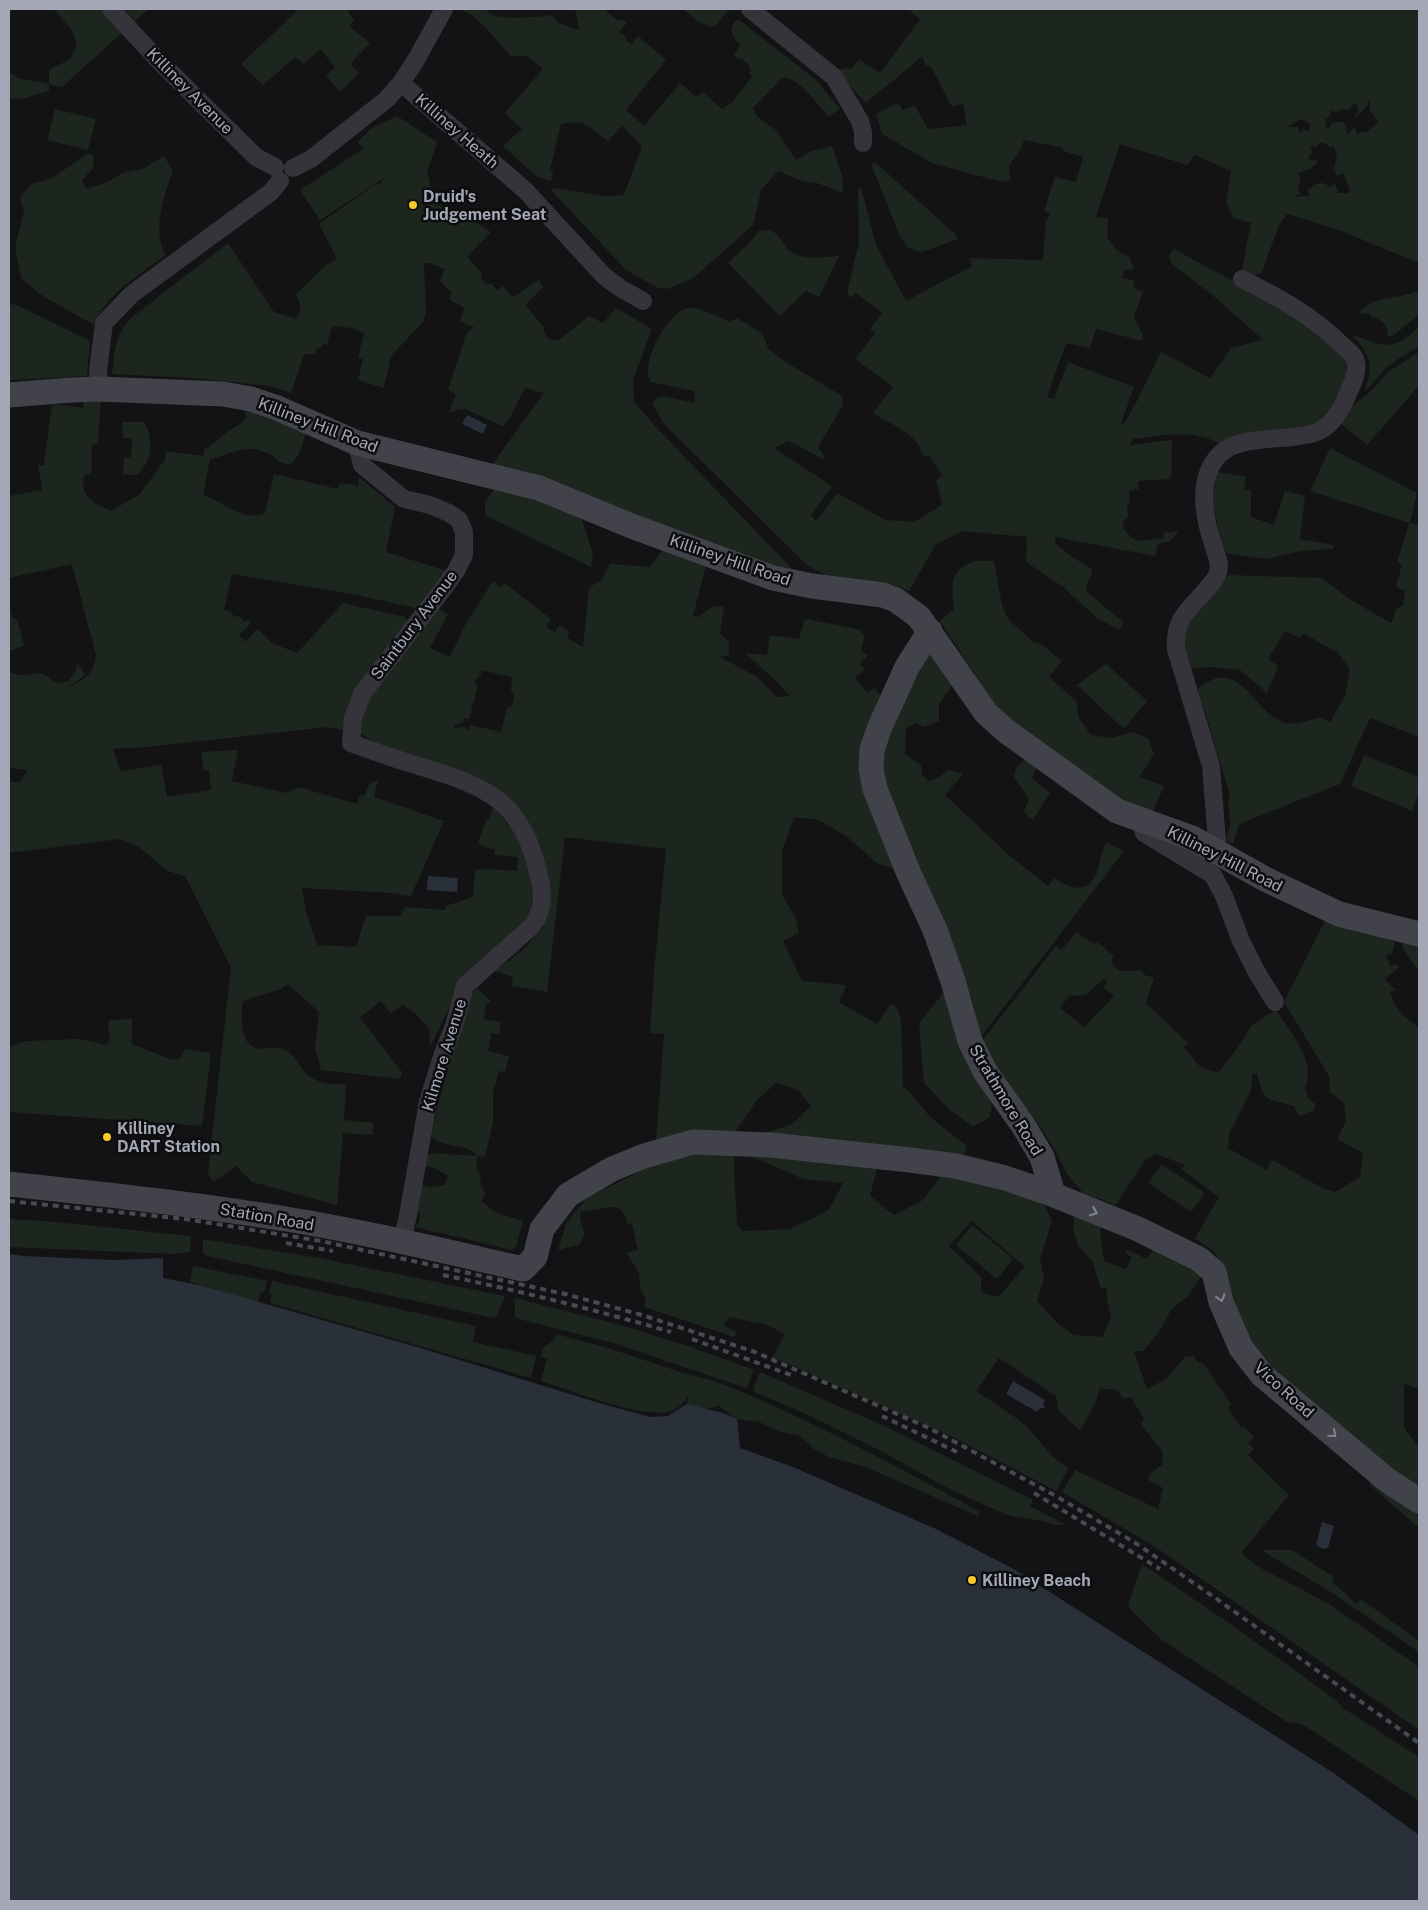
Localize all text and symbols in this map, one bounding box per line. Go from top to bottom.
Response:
street label: Killiney Avenue [143,44,237,138]
street label: Killiney Heath [411,90,503,172]
place label: Druid's Judgement Seat [423,187,547,224]
marker: Druid's Judgement Seat [407,199,419,211]
street label: Killiney Hill Road [256,393,380,457]
street label: Killiney Hill Road [667,530,793,590]
street label: Saintbury Avenue [367,567,461,683]
street label: Killiney Hill Road [1164,822,1286,896]
street label: Kilmore Avenue [418,996,470,1114]
street label: Strathmore Road [965,1041,1047,1159]
place label: Killiney DART Station [117,1119,220,1156]
marker: Killiney DART Station [101,1131,113,1143]
street label: Station Road [218,1199,316,1235]
one-way arrow [1089,1206,1098,1216]
one-way arrow [1215,1294,1225,1302]
street label: Vico Road [1250,1358,1318,1422]
one-way arrow [1327,1428,1336,1436]
place label: Killiney Beach [982,1571,1091,1590]
marker: Killiney Beach [966,1574,978,1586]

